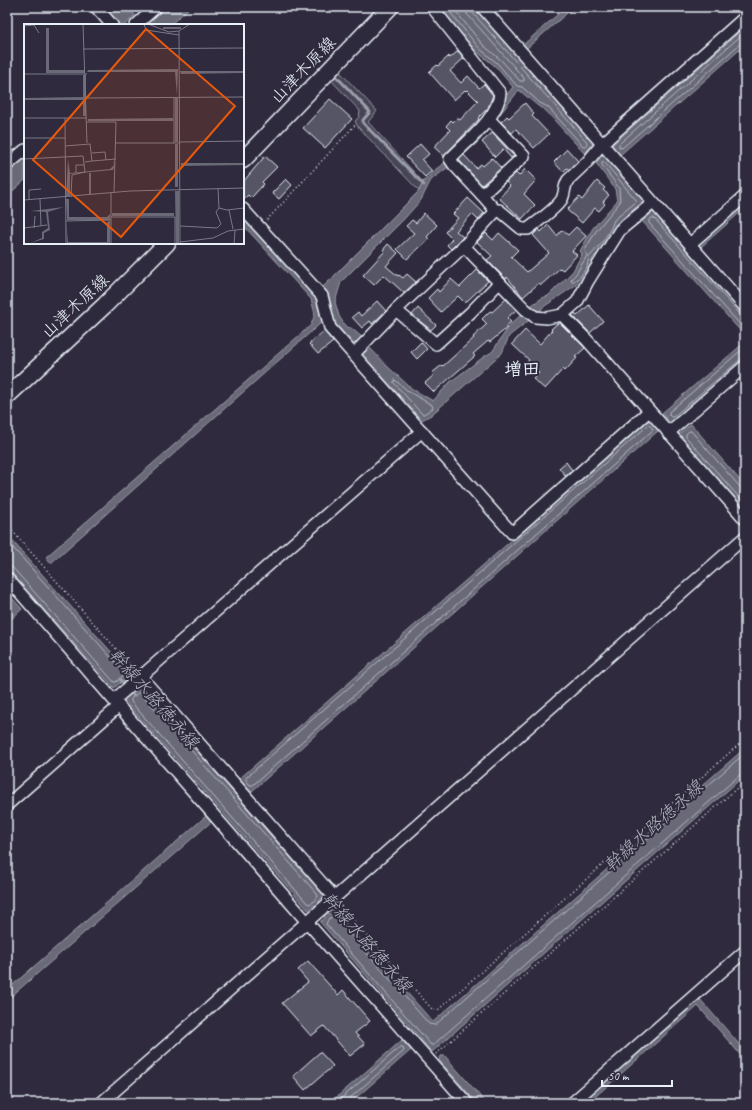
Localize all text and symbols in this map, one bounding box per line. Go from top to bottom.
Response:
inset map [24,24,244,244]
street label: 山津木原線 [266,32,340,108]
street label: 山津木原線 [37,269,113,343]
district label: 増田 [504,358,540,380]
water label: 幹線水路徳永線 [104,643,204,754]
water label: 幹線水路徳永線 [599,775,708,876]
water label: 幹線水路徳永線 [317,887,417,998]
scale bar [602,1062,672,1088]
text: 50 m [608,1068,630,1084]

